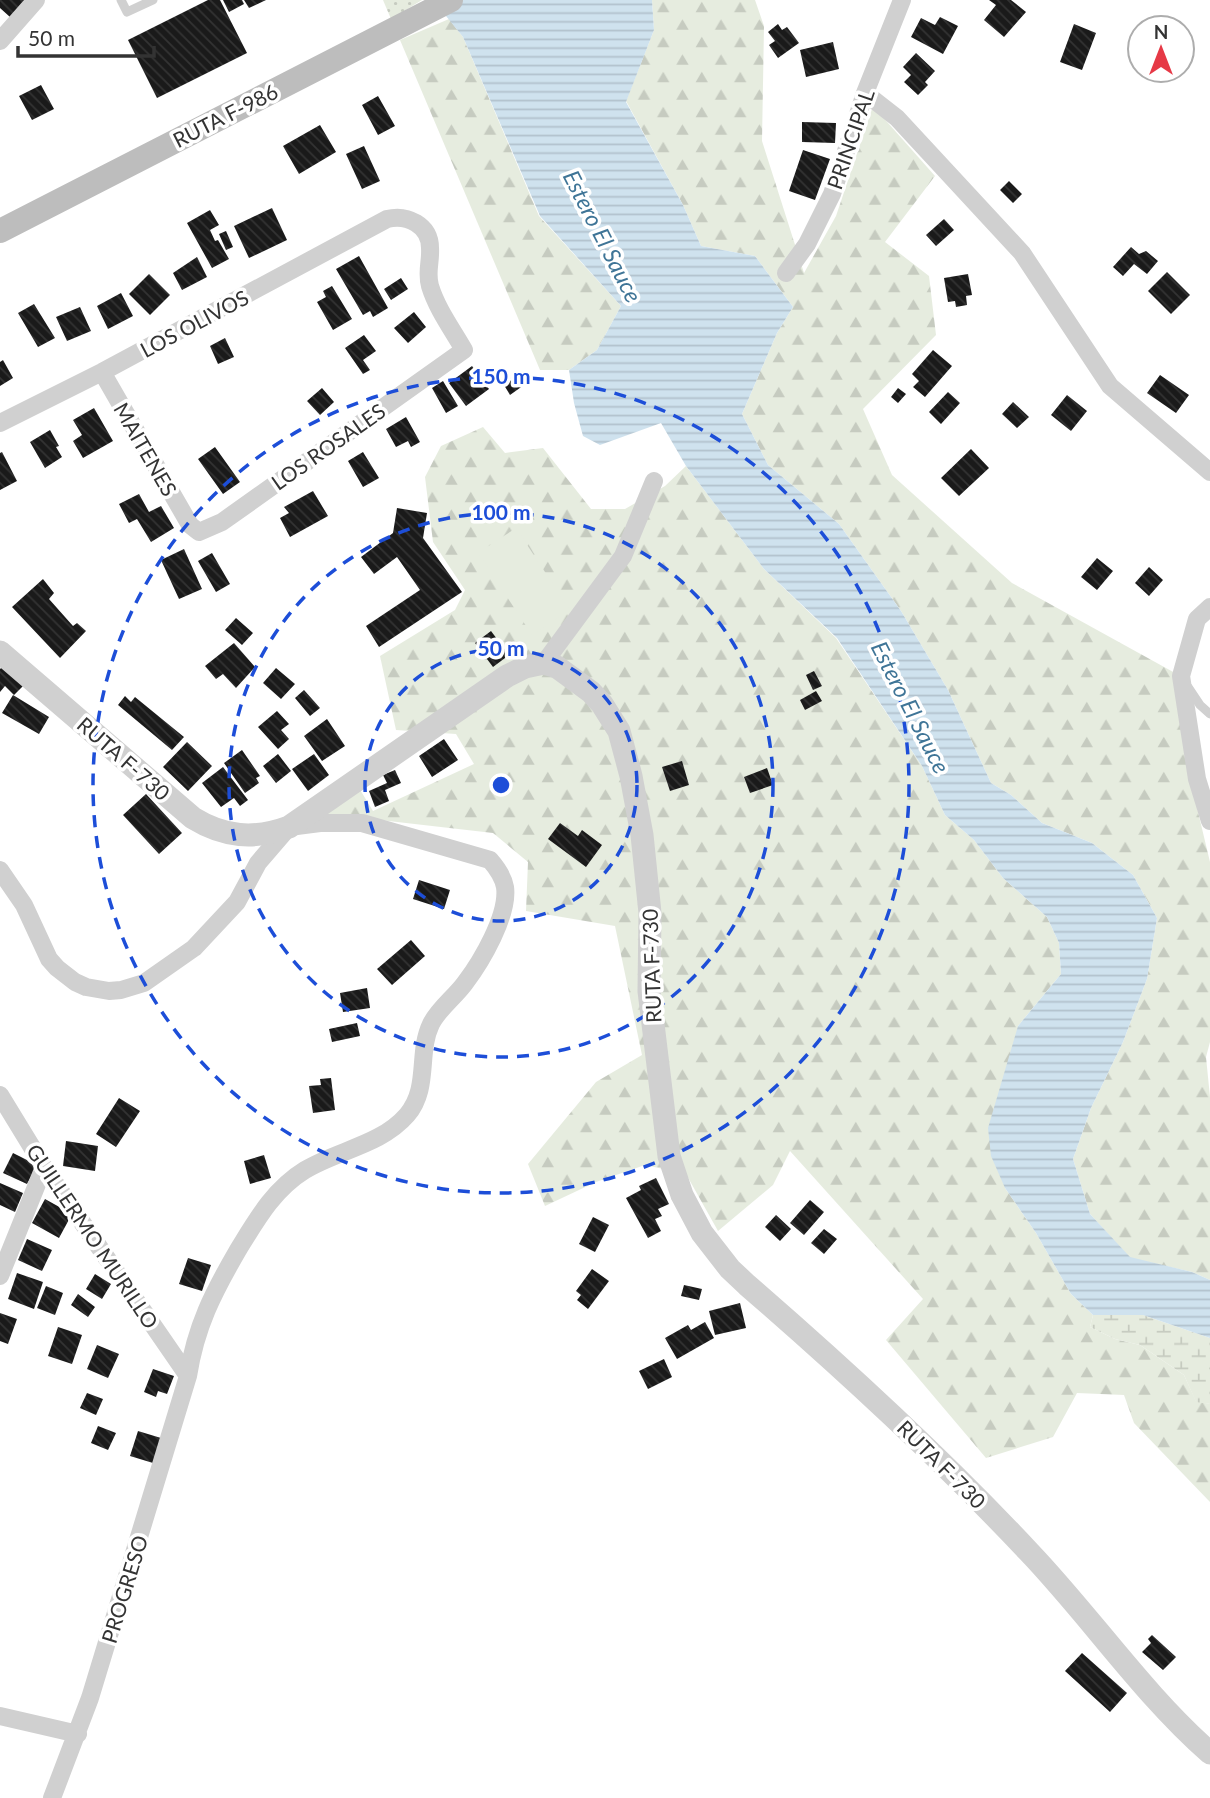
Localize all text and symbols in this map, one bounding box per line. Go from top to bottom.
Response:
scale bar [18,14,154,58]
north arrow [1126,14,1196,84]
text: N [1154,20,1168,43]
text: 50 m [28,25,75,50]
street label: RUTA F-986 [168,78,282,152]
street label: PRINCIPAL [821,85,879,192]
water label: Estero El Sauce [558,165,648,307]
street label: LOS OLIVOS [136,284,252,362]
text: 150 m [471,363,531,388]
street label: MAITENES [109,398,183,500]
street label: LOS ROSALES [266,398,390,494]
text: 100 m [471,499,531,524]
text: 50 m [477,635,525,660]
water label: Estero El Sauce [866,636,956,778]
street label: RUTA F-730 [73,711,175,805]
centre of rings [489,773,513,797]
street label: RUTA F-730 [637,908,665,1024]
street label: GUILLERMO MURILLO [22,1139,164,1333]
street label: RUTA F-730 [893,1415,991,1513]
street label: PROGRESO [96,1532,152,1646]

